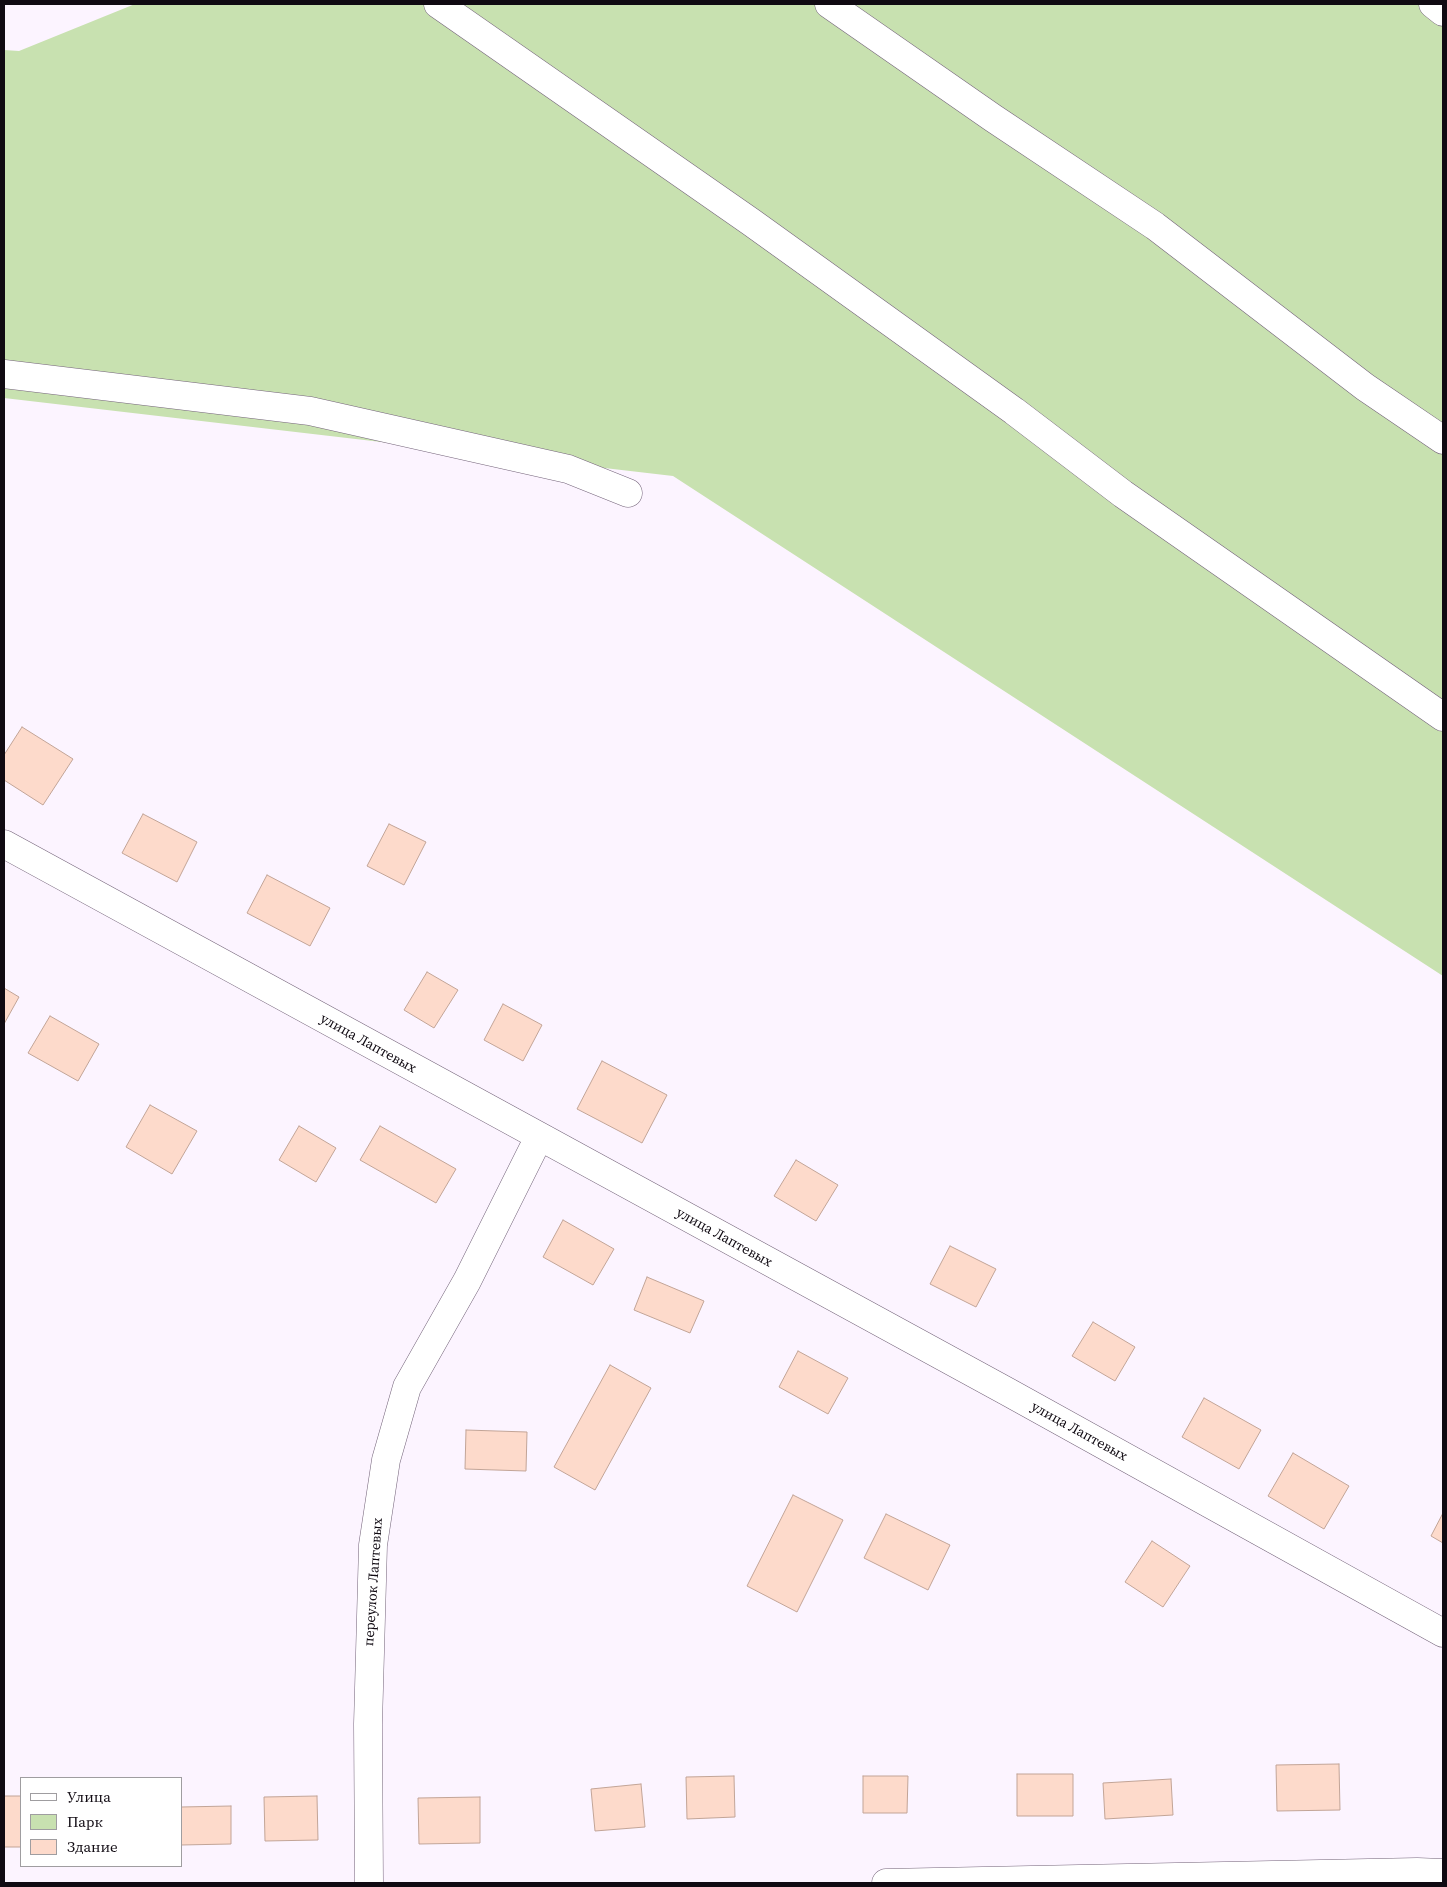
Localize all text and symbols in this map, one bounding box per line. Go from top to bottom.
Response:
street label: улица Лаптевых [317,1011,419,1077]
street label: улица Лаптевых [673,1205,775,1271]
street label: улица Лаптевых [1028,1399,1130,1465]
street label: переулок Лаптевых [361,1517,387,1647]
legend [20,1777,182,1867]
text: Улица [67,1786,111,1807]
text: Парк [67,1811,103,1832]
text: Здание [67,1836,118,1857]

